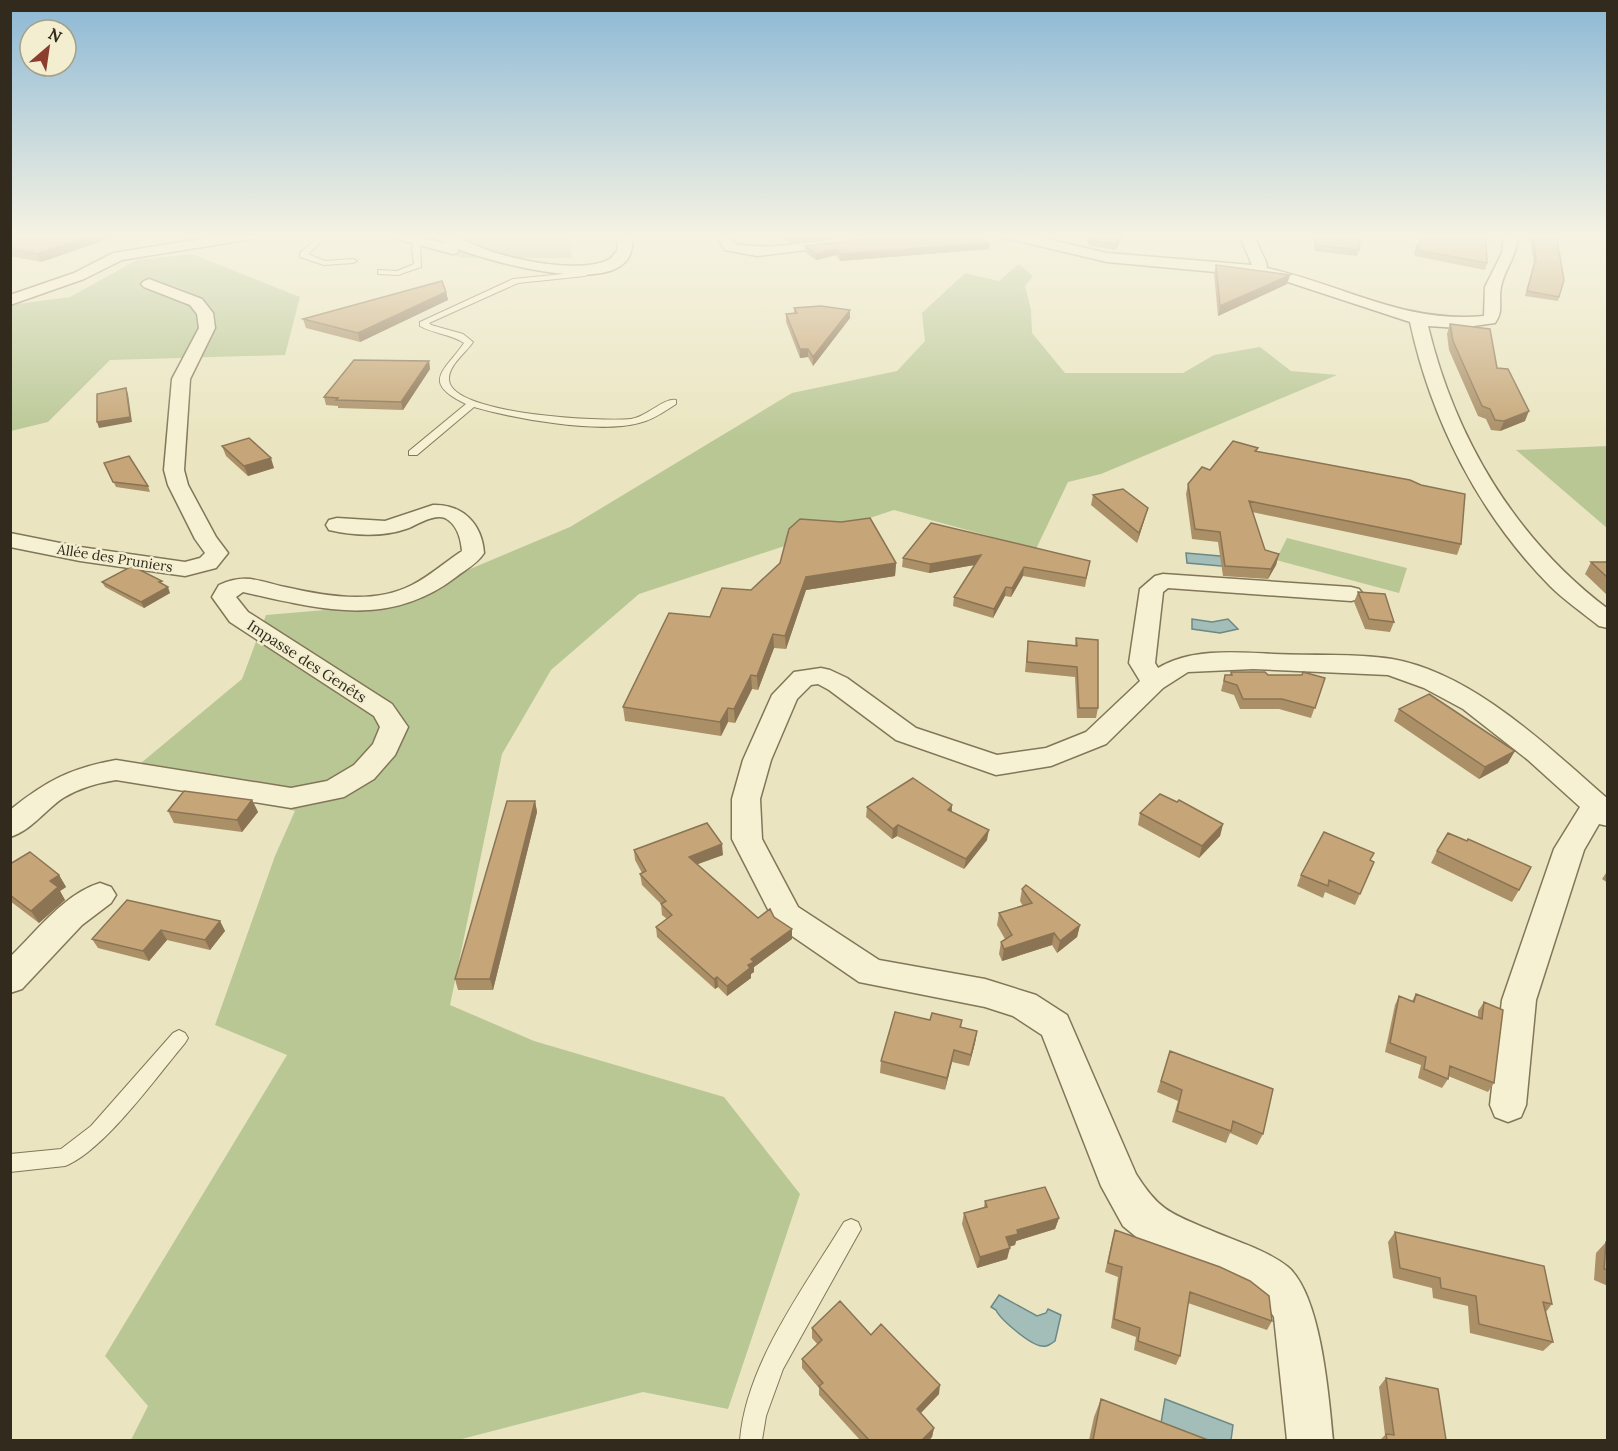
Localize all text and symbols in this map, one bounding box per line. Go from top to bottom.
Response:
north arrow [18,18,78,78]
text: N [45,23,66,47]
street label: Allée des Pruniers [55,540,174,576]
street label: Impasse des Genêts [244,615,370,707]

